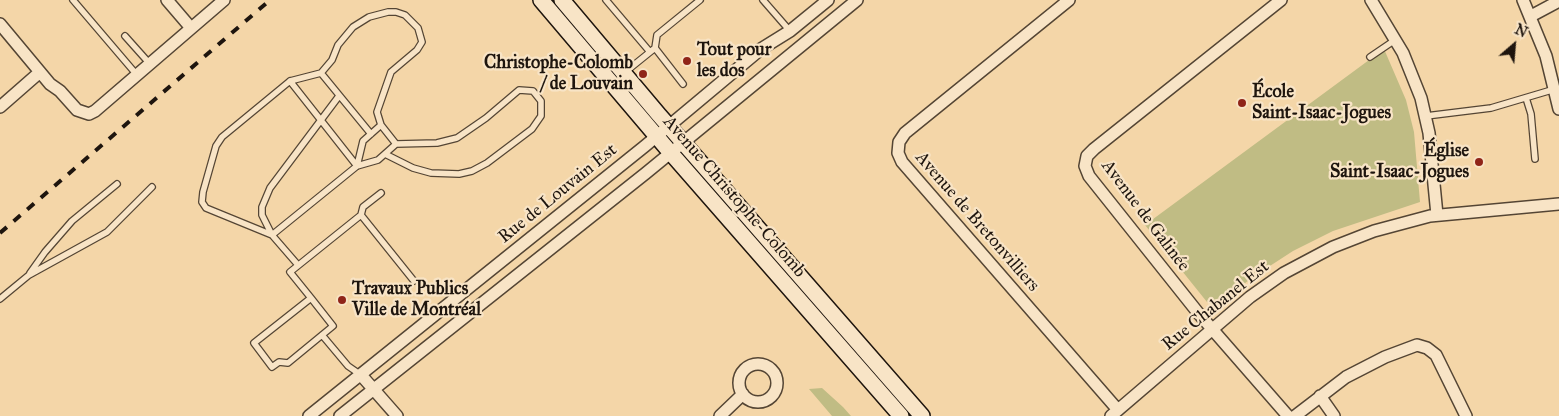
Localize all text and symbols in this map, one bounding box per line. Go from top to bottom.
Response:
north arrow [1489,20,1539,70]
text: N [1512,21,1530,41]
place label: Tout pour les dos [697,40,771,82]
place label: Christophe-Colomb / de Louvain [484,53,633,96]
marker: Tout pour les dos [681,55,693,67]
marker: Christophe-Colomb / de Louvain [637,68,649,80]
place label: École Saint-Isaac-Jogues [1252,82,1391,125]
marker: École Saint-Isaac-Jogues [1236,97,1248,109]
street label: Avenue Christophe-Colomb [658,112,810,282]
street label: Rue de Louvain Est [494,140,622,248]
place label: Église Saint-Isaac-Jogues [1330,141,1469,183]
street label: Avenue de Bretonvilliers [910,148,1044,296]
street label: Avenue de Galinée [1096,156,1194,276]
marker: Église Saint-Isaac-Jogues [1473,156,1485,168]
street label: Rue Chabanel Est [1158,256,1274,356]
place label: Travaux Publics Ville de Montréal [352,279,481,322]
marker: Travaux Publics Ville de Montréal [336,294,348,306]

